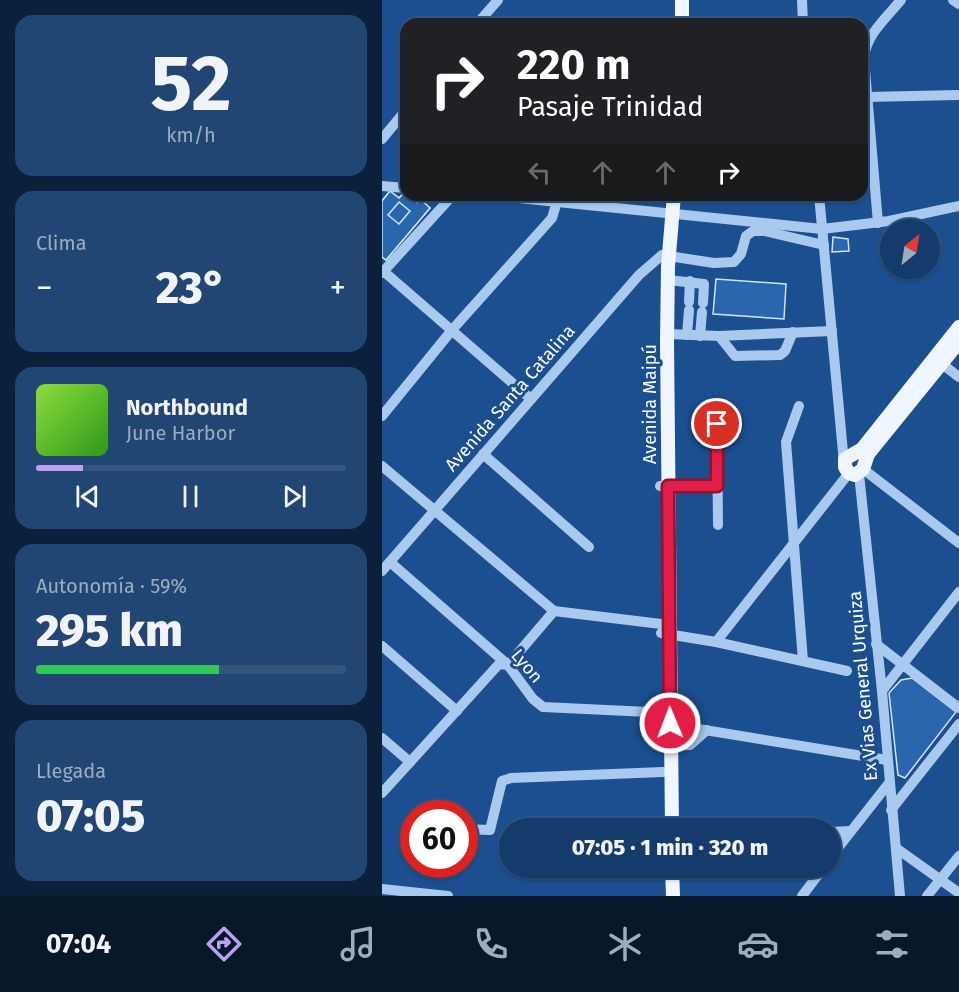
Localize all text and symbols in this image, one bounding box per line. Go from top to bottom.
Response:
text: 52 [150,37,232,131]
text: 220 m [517,40,630,90]
icon: right [418,42,496,120]
text: Pasaje Trinidad [517,91,703,123]
text: km/h [166,123,216,147]
icon: left [523,156,556,189]
icon: ahead [586,156,619,189]
icon: ahead [649,156,682,189]
icon: right [712,156,745,189]
north arrow [880,219,940,279]
map controls [880,219,940,279]
text: Clima [36,231,87,255]
text: 23° [156,261,226,315]
text: − [36,268,53,308]
text: + [330,268,346,308]
street label: Avenida Santa Catalina [440,320,580,476]
street label: Avenida Maipú [639,344,661,464]
text: Northbound [126,394,248,421]
pin [691,398,742,449]
icon: arrive [700,407,733,440]
text: June Harbor [126,421,235,445]
icon: previous [71,480,104,513]
icon: pause [174,480,207,513]
icon: next [278,480,311,513]
text: Autonomía · 59% [36,574,187,598]
street label: Ex Vias General Urquiza [844,590,882,782]
text: 295 km [36,604,183,658]
street label: Lyon [506,645,548,687]
position arrow [638,691,702,755]
text: Llegada [36,759,106,783]
text: 07:05 [36,789,145,843]
speed limit sign: 60 [400,800,478,878]
text: 07:05 · 1 min · 320 m [572,834,768,861]
icon: directions [203,923,245,965]
icon: music [337,923,379,965]
icon: phone [470,923,512,965]
icon: climate [604,923,646,965]
icon: car [737,923,779,965]
icon: filters [871,923,913,965]
text: 07:04 [46,928,111,960]

